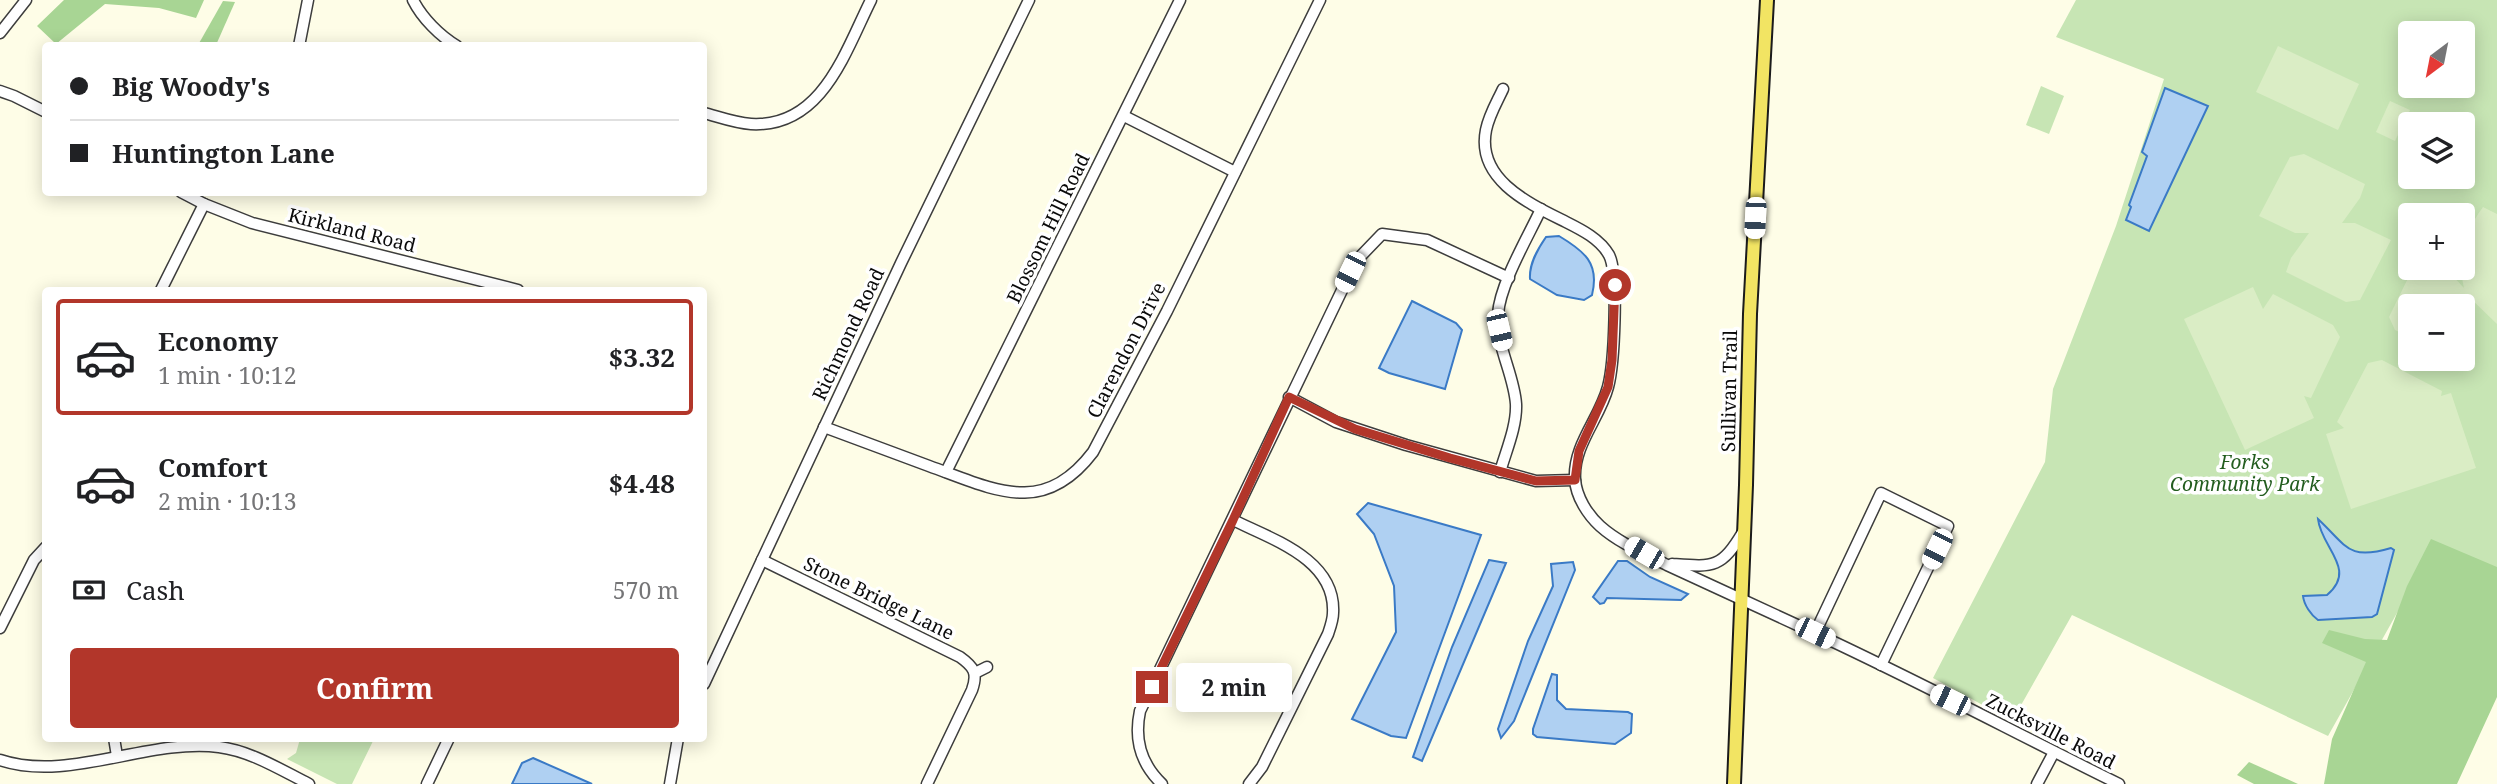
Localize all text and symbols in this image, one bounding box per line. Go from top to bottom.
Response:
north arrow [2398,21,2474,98]
map controls [2398,21,2475,371]
text: Big Woody's [112,68,270,104]
button: layers [2398,112,2475,189]
text: Huntington Lane [112,135,335,171]
street label: Blossom Hill Road [1000,148,1096,307]
car [1744,196,1767,240]
street label: Kirkland Road [285,202,419,259]
button: + [2398,203,2475,280]
car [1332,249,1369,295]
street label: Richmond Road [806,263,890,405]
route start [1599,269,1631,301]
street label: Clarendon Drive [1080,278,1172,422]
button: − [2398,294,2475,371]
car [1485,307,1514,353]
text: Economy [158,323,278,359]
icon: car [74,326,137,389]
street label: Sullivan Trail [1715,330,1743,452]
text: $3.32 [609,339,675,375]
text: 1 min · 10:12 [158,359,296,391]
text: Comfort [158,449,268,485]
park label: Forks Community Park [2170,449,2321,497]
icon: car [74,452,137,515]
text: $4.48 [609,465,675,501]
text: 2 min · 10:13 [158,485,296,517]
car [1919,526,1956,572]
car [1621,533,1668,573]
street label: Stone Bridge Lane [799,550,959,646]
icon: cash [70,571,108,609]
text: Cash [126,572,185,608]
text: 570 m [613,574,679,606]
car [1792,614,1839,652]
button: Confirm [70,648,679,728]
callout: 2 min [1176,662,1292,712]
route end [1136,671,1168,703]
text: 2 min [1201,671,1267,703]
car [1927,681,1974,719]
street label: Zucksville Road [1982,687,2121,775]

